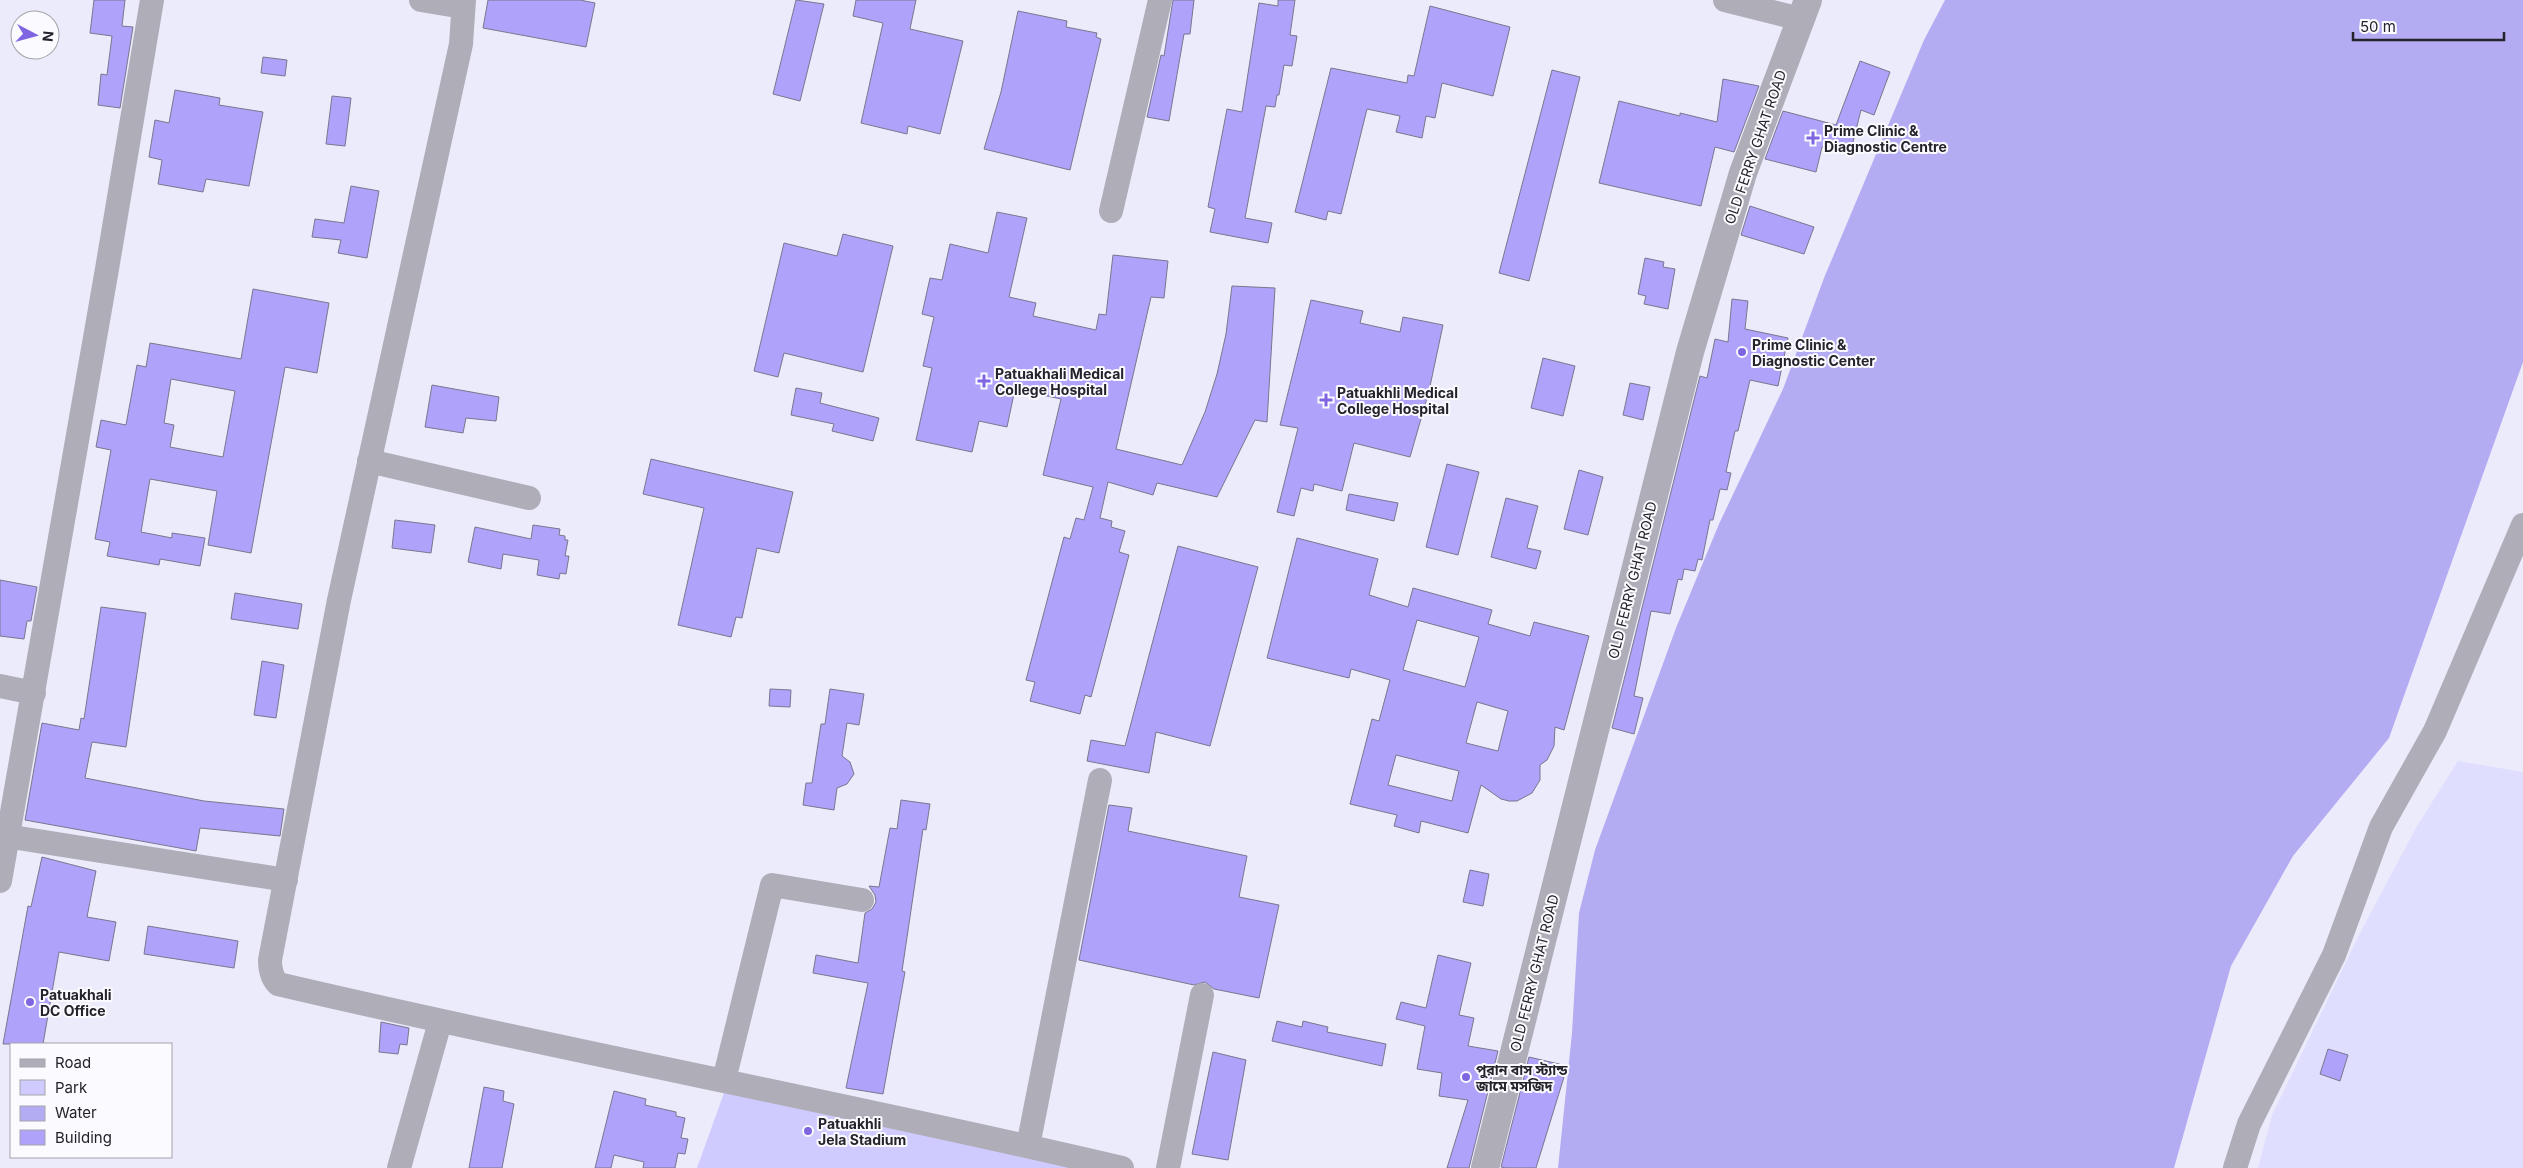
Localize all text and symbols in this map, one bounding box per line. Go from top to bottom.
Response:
north arrow [10,10,60,60]
scale bar [2353,10,2504,42]
text: 50 m [2360,17,2396,36]
text: N [39,30,57,43]
street label: OLD FERRY GHAT ROAD [1721,68,1789,226]
place label: Prime Clinic & Diagnostic Centre [1824,122,1947,155]
marker: Prime Clinic & Diagnostic Centre [1806,131,1820,145]
place label: Prime Clinic & Diagnostic Center [1752,336,1875,369]
marker: Prime Clinic & Diagnostic Center [1736,346,1748,358]
place label: Patuakhali Medical College Hospital [995,365,1124,398]
marker: Patuakhali Medical College Hospital [977,374,991,388]
place label: Patuakhli Medical College Hospital [1337,384,1458,417]
marker: Patuakhli Medical College Hospital [1319,393,1333,407]
street label: OLD FERRY GHAT ROAD [1604,499,1660,661]
street label: OLD FERRY GHAT ROAD [1506,892,1562,1054]
place label: Patuakhali DC Office [40,986,112,1019]
marker: Patuakhali DC Office [24,996,36,1008]
legend [10,1043,172,1158]
text: Road [55,1053,91,1072]
place label: পুরান বাস স্ট্যান্ড জামে মসজিদ [1475,1061,1568,1094]
marker: পুরান বাস স্ট্যান্ড জামে মসজিদ [1460,1071,1472,1083]
text: Park [55,1078,88,1097]
text: Water [55,1103,97,1122]
place label: Patuakhli Jela Stadium [818,1115,906,1148]
marker: Patuakhli Jela Stadium [802,1125,814,1137]
text: Building [55,1128,112,1147]

